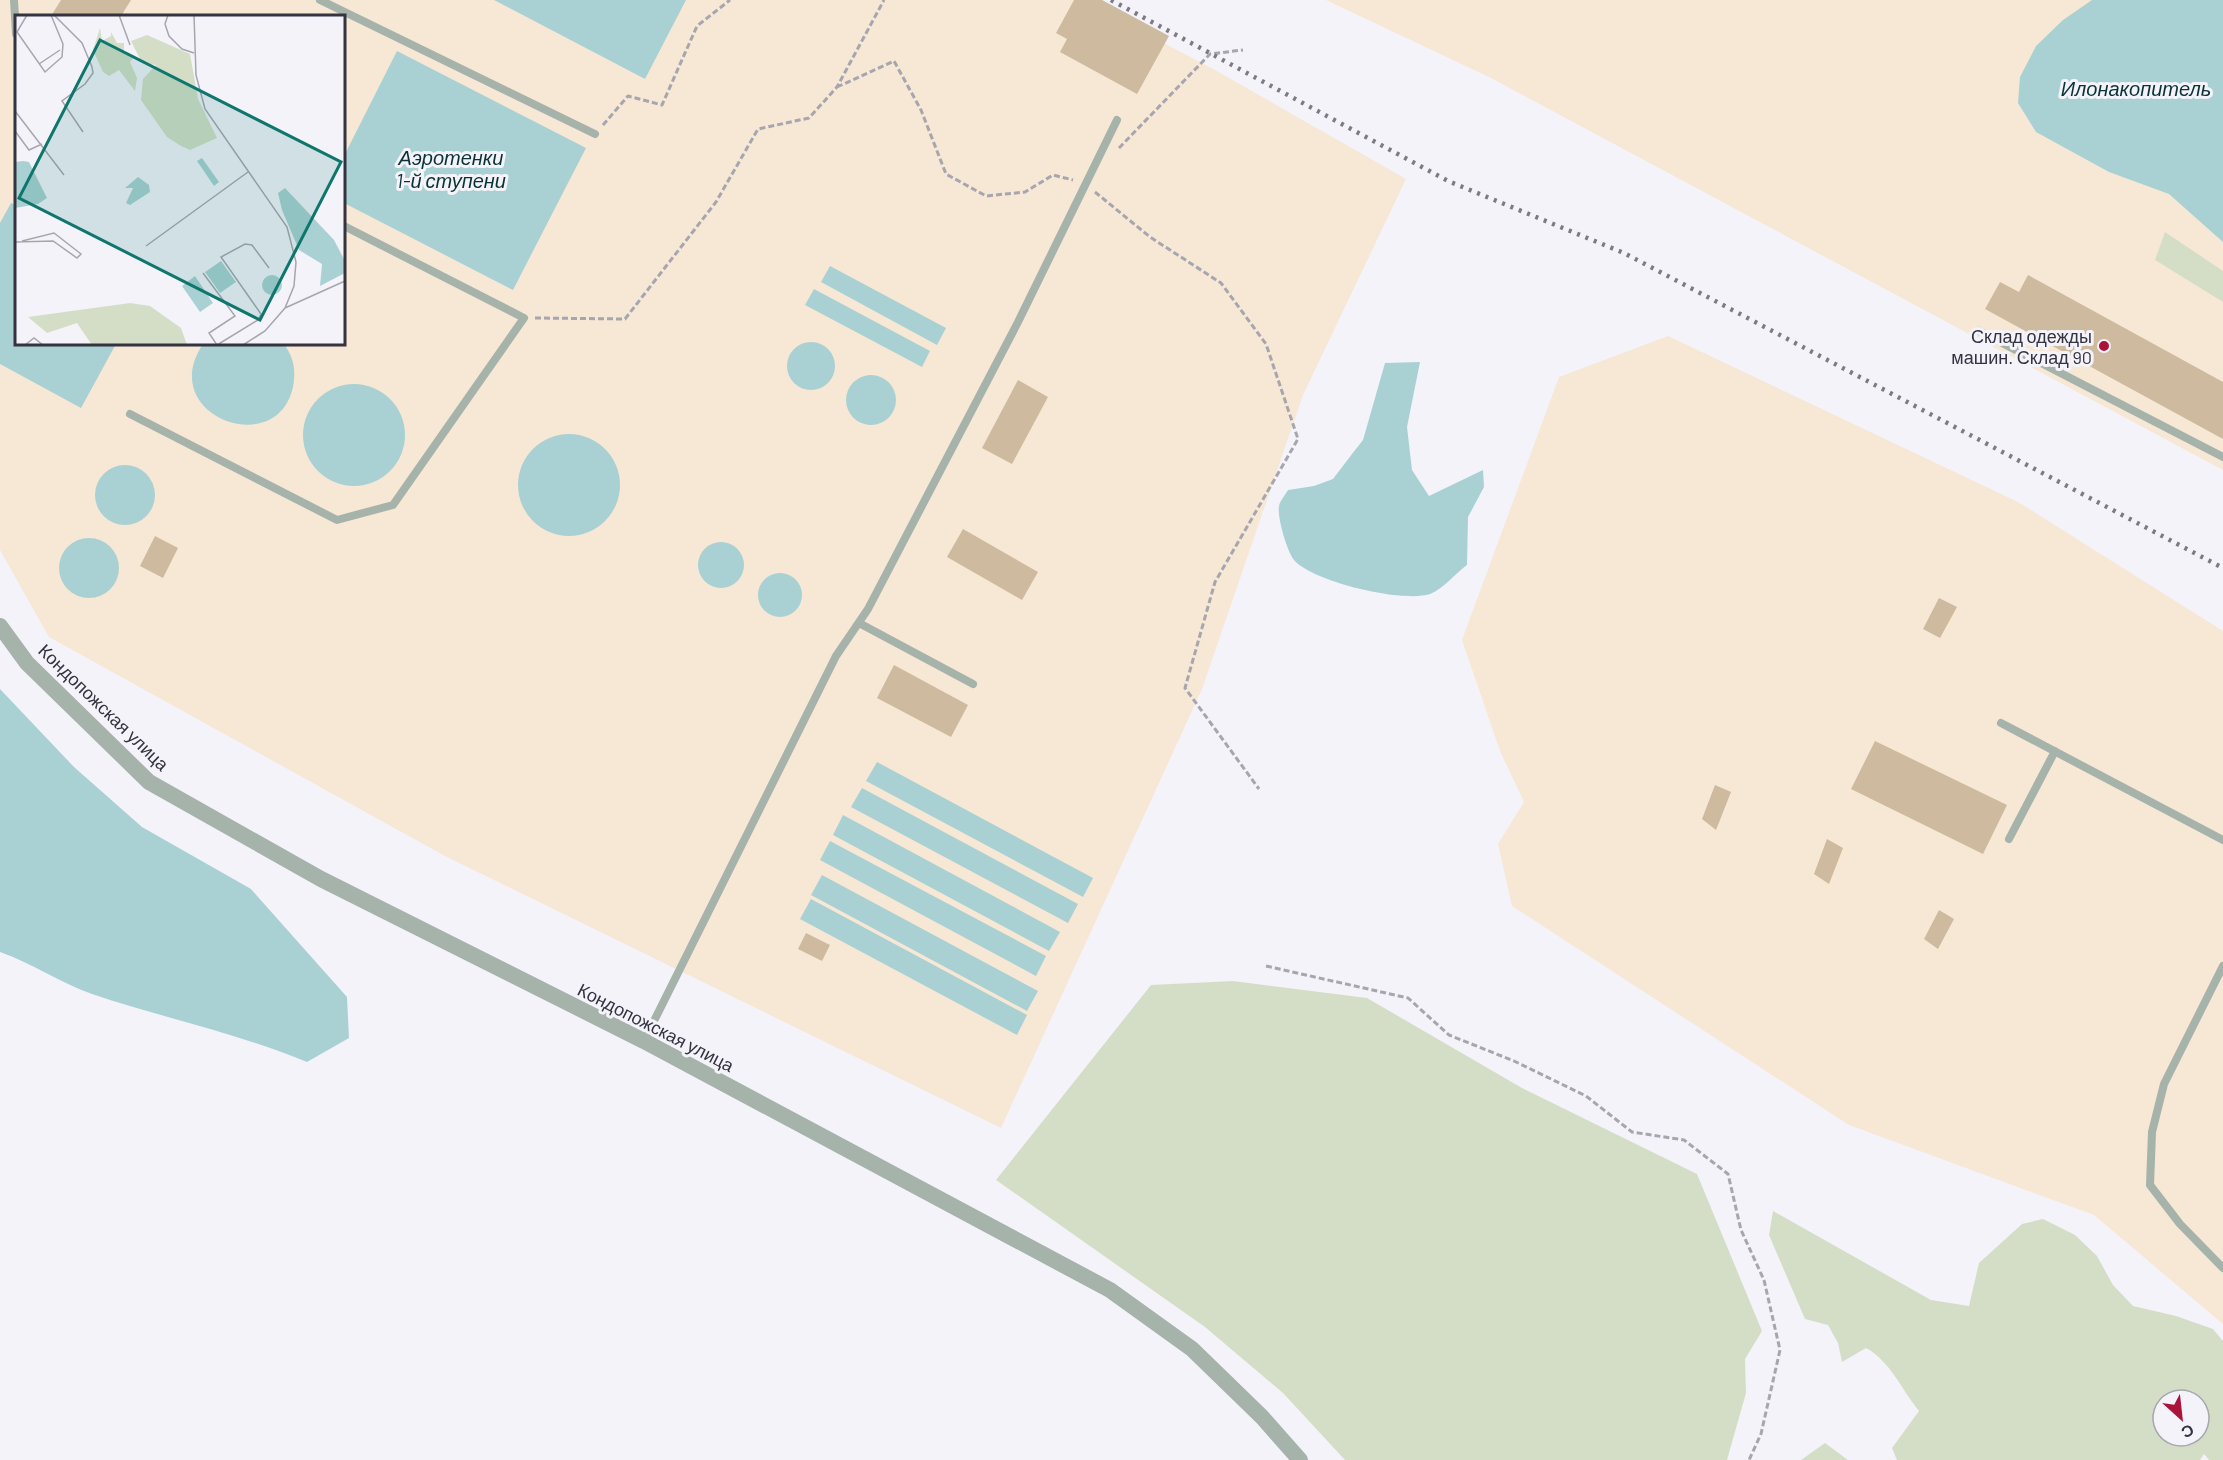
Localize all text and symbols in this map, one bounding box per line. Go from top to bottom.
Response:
inset map [15,15,345,345]
water label: Илонакопитель [2061,76,2211,100]
water label: Аэротенки 1-й ступени [396,145,506,192]
place label: Склад одежды машин. Склад 90 [1951,325,2092,368]
marker: Склад одежды машин. Склад 90 [2097,339,2111,353]
street label: Кондопожская улица [34,639,174,776]
street label: Кондопожская улица [574,978,739,1076]
north arrow [2151,1388,2211,1448]
text: С [2178,1421,2198,1443]

